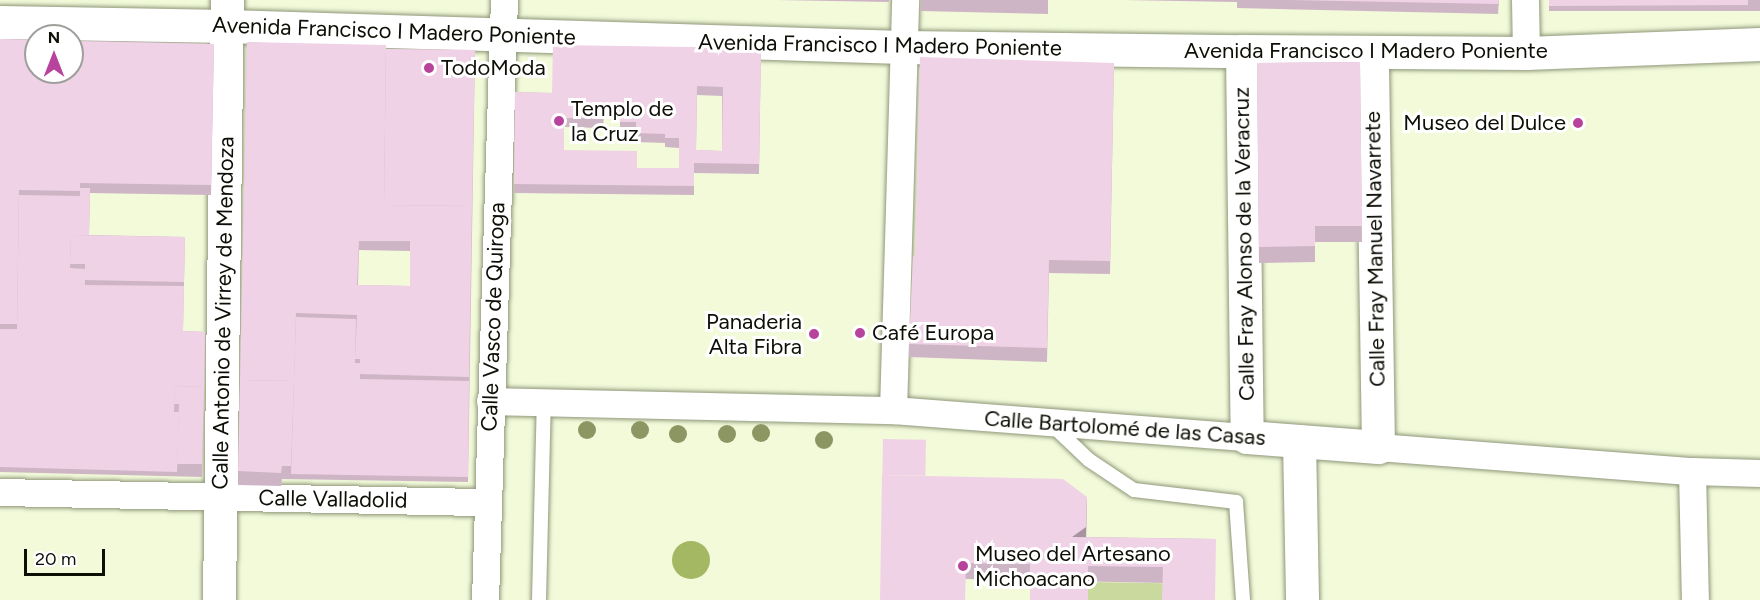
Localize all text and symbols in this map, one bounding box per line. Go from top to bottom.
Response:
street label: Avenida Francisco I Madero Poniente [212,11,576,51]
north arrow [24,24,84,84]
text: N [48,28,60,47]
street label: Avenida Francisco I Madero Poniente [698,29,1062,61]
street label: Avenida Francisco I Madero Poniente [1184,38,1548,64]
place label: TodoModa [441,55,546,81]
marker: TodoModa [422,61,436,75]
street label: Calle Fray Alonso de la Veracruz [1228,87,1260,401]
place label: Templo de la Cruz [571,95,673,146]
place label: Museo del Dulce [1403,110,1566,136]
street label: Calle Fray Manuel Navarrete [1359,111,1391,387]
marker: Templo de la Cruz [552,114,566,128]
marker: Museo del Dulce [1571,116,1585,130]
street label: Calle Antonio de Virrey de Mendoza [207,136,239,490]
street label: Calle Vasco de Quiroga [476,202,510,432]
place label: Panaderia Alta Fibra [706,308,802,360]
place label: Café Europa [872,320,994,346]
marker: Café Europa [853,326,867,340]
marker: Panaderia Alta Fibra [807,327,821,341]
street label: Calle Bartolomé de las Casas [983,405,1267,451]
street label: Calle Valladolid [258,485,408,513]
scale bar [27,537,108,575]
place label: Museo del Artesano Michoacano [975,540,1171,592]
text: 20 m [35,548,76,570]
marker: Museo del Artesano Michoacano [956,559,970,573]

